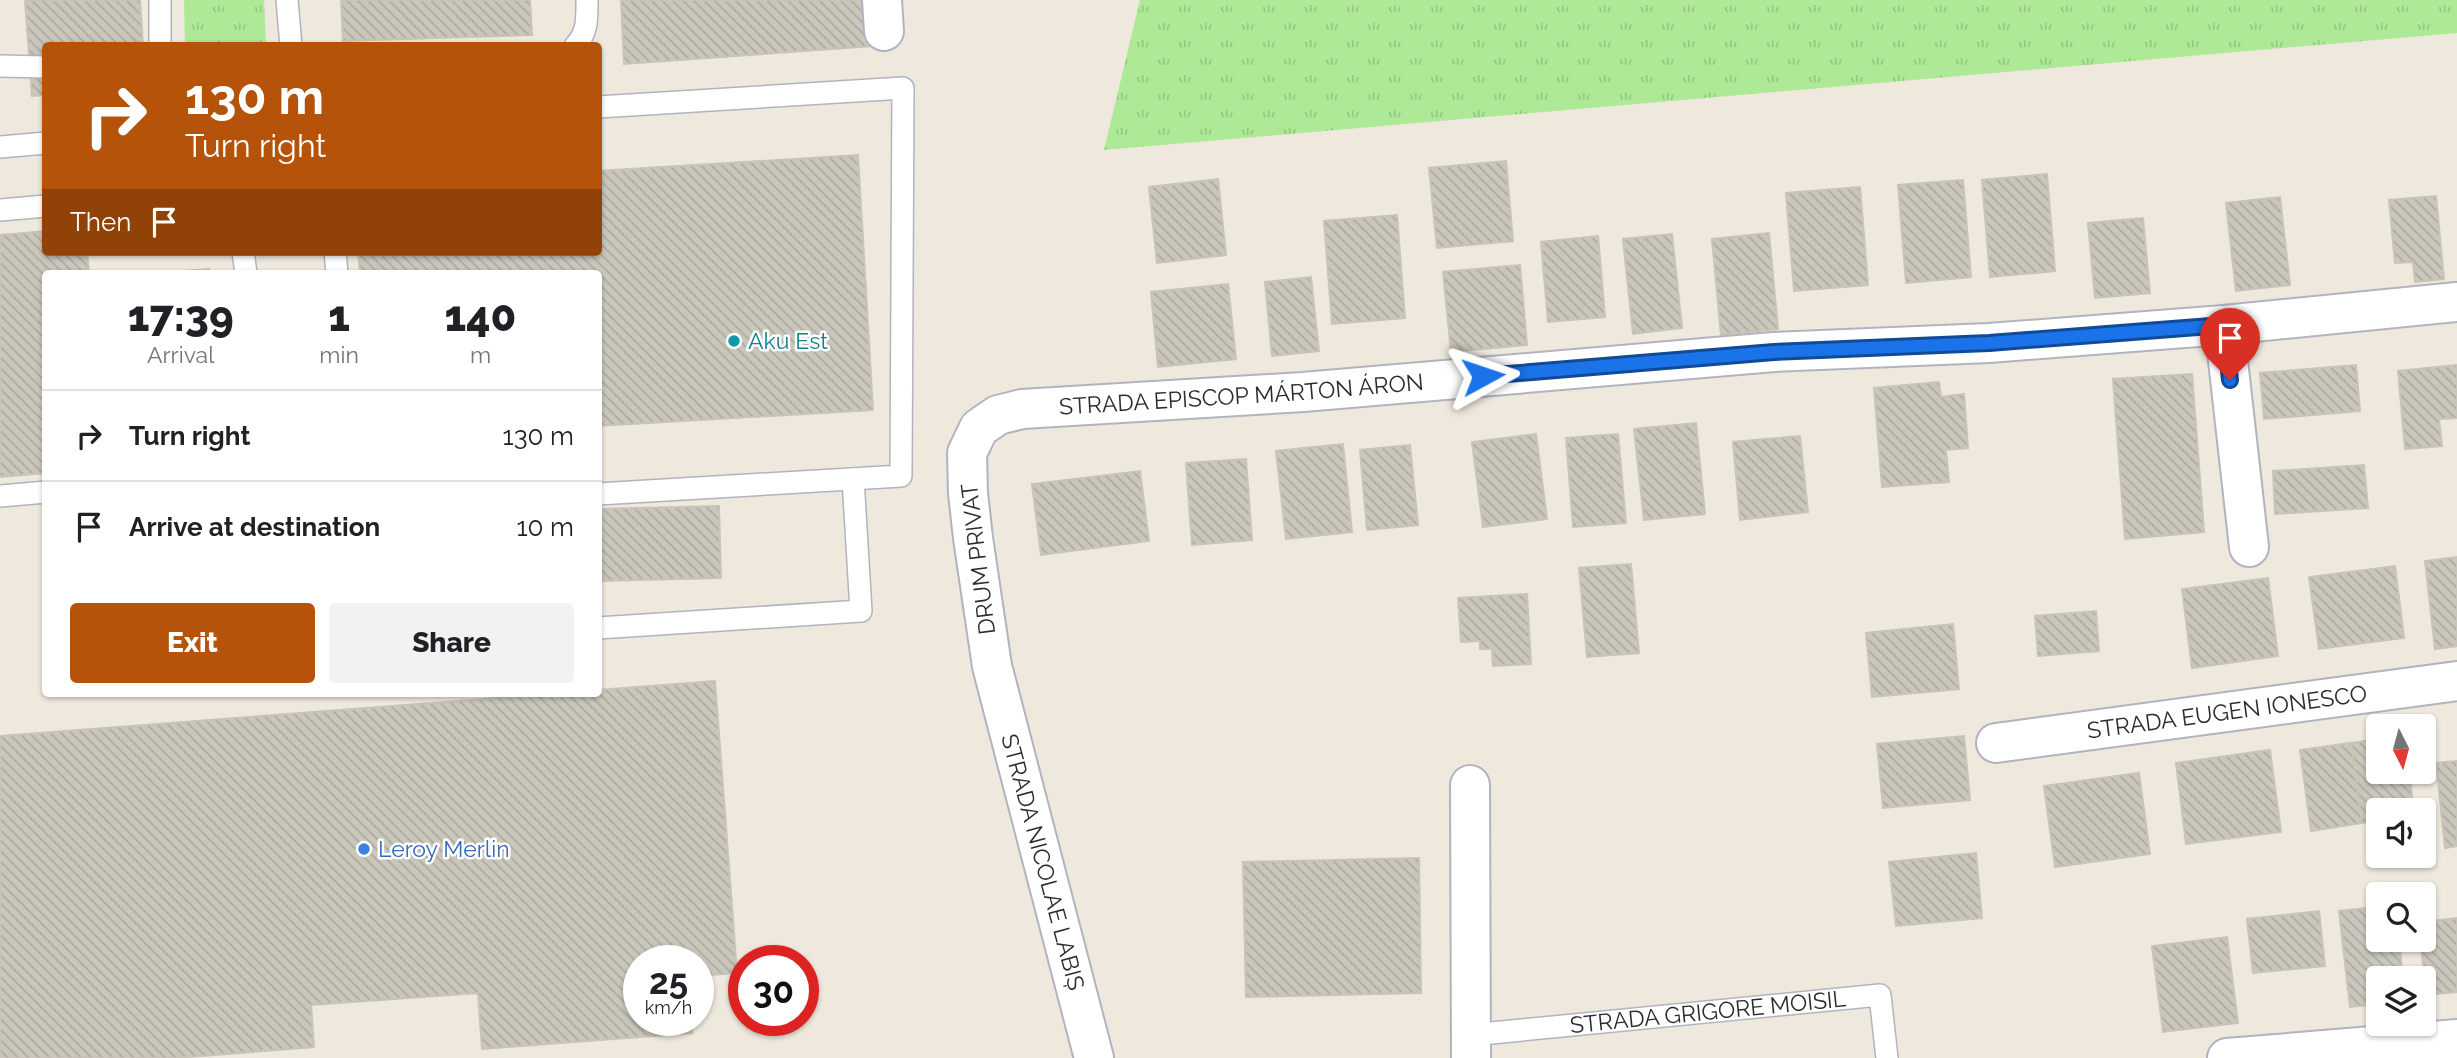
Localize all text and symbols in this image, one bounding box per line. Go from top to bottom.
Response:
text: 130 m [185,68,324,125]
icon: right [70,70,161,161]
text: Turn right [185,127,326,164]
icon: arrive [145,203,183,241]
text: Then [70,207,131,237]
text: 17:39 [128,292,234,341]
text: 1 [328,292,350,341]
text: 140 [445,292,516,341]
pin [2200,308,2260,380]
icon: arrive [2211,319,2249,357]
place label: Aku Est [748,327,828,354]
marker: Aku Est [726,333,742,349]
position arrow [1446,339,1520,413]
text: Arrival [147,341,214,368]
text: min [319,341,359,368]
text: m [470,341,491,368]
street label: STRADA EPISCOP MÁRTON ÁRON [1058,368,1425,420]
icon: right [70,417,108,455]
text: Turn right [129,421,250,451]
text: 130 m [503,421,574,451]
street label: DRUM PRIVAT [955,482,1000,636]
icon: arrive [70,508,108,546]
text: Arrive at destination [129,512,380,542]
text: 10 m [516,512,574,542]
button: Exit [70,603,315,683]
button: Share [329,603,574,683]
street label: STRADA EUGEN IONESCO [2085,679,2368,744]
north arrow [2366,714,2436,784]
map controls [2366,714,2436,1036]
street label: STRADA NICOLAE LABIȘ [996,731,1091,993]
button: sound [2366,798,2436,868]
place label: Leroy Merlin [378,835,510,862]
marker: Leroy Merlin [356,841,372,857]
button: search [2366,882,2436,952]
speed limit sign: 30 [728,945,819,1036]
text: 25 [649,961,688,1002]
button: layers [2366,966,2436,1036]
street label: STRADA GRIGORE MOISIL [1569,984,1848,1038]
text: km/h [645,997,692,1018]

